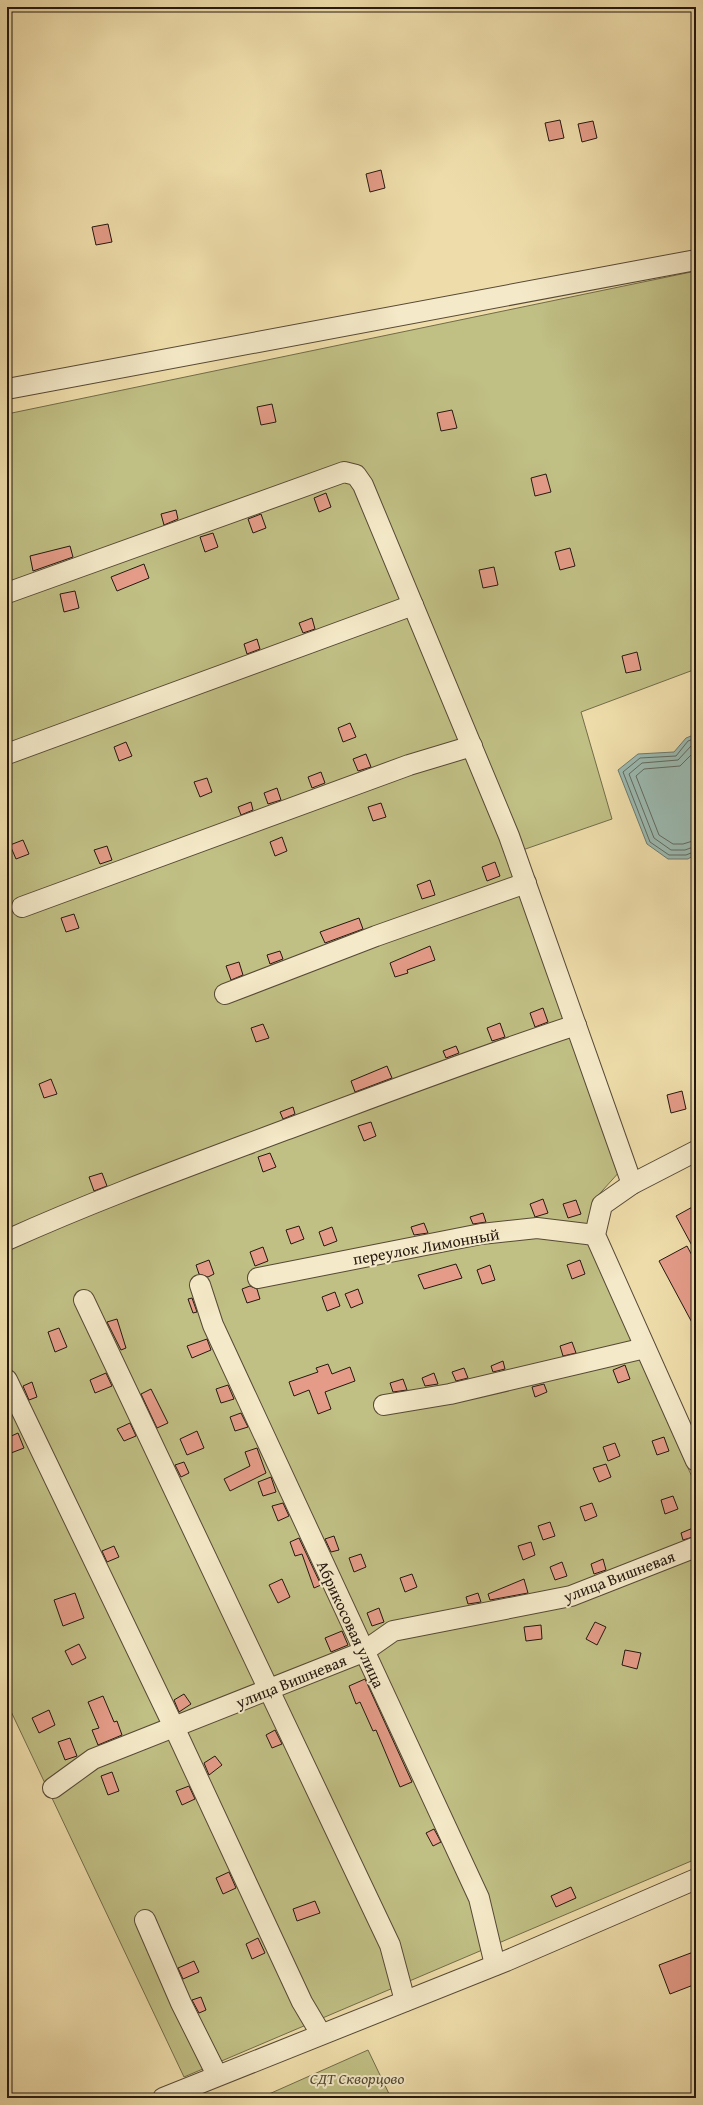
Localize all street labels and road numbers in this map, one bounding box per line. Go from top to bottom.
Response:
street label: переулок Лимонный [351,1221,502,1271]
street label: улица Вишневая [559,1544,678,1609]
street label: Абрикосовая улица [311,1556,391,1692]
street label: улица Вишневая [231,1648,350,1715]

